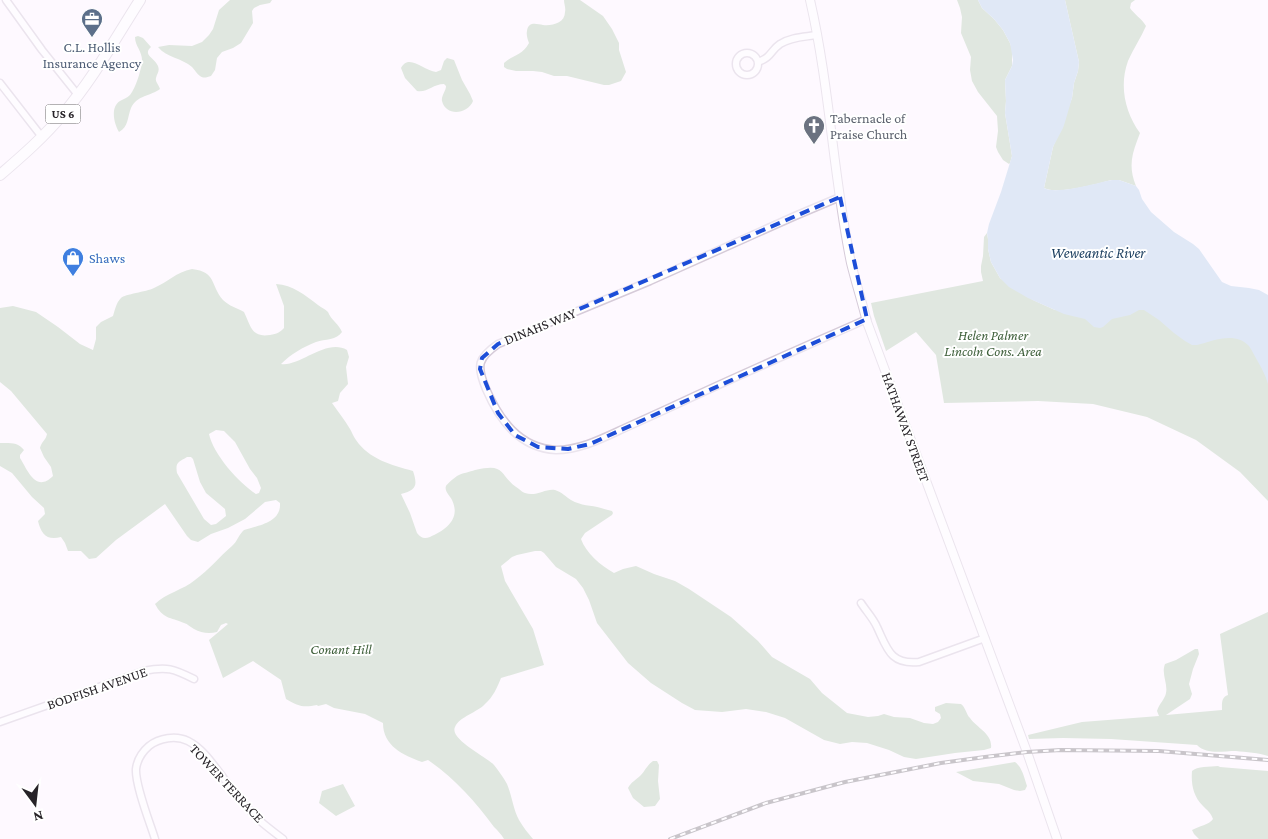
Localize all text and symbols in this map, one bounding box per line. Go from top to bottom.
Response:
office icon: C.L. Hollis Insurance Agency [80,7,104,38]
place label: C.L. Hollis Insurance Agency [43,39,142,71]
road number: US 6 [46,105,80,124]
place label: Tabernacle of Praise Church [830,110,908,142]
church icon: Tabernacle of Praise Church [802,114,826,145]
water label: Weweantic River [1051,245,1146,261]
shop icon: Shaws [61,246,85,277]
place label: Shaws [89,250,125,266]
street label: DINAHS WAY [502,304,579,348]
park label: Helen Palmer Lincoln Cons. Area [944,327,1042,359]
street label: HATHAWAY STREET [879,370,933,484]
park label: Conant Hill [310,641,372,657]
street label: BODFISH AVENUE [45,663,150,713]
street label: TOWER TERRACE [187,740,268,826]
north arrow [10,779,60,829]
text: N [31,808,45,826]

